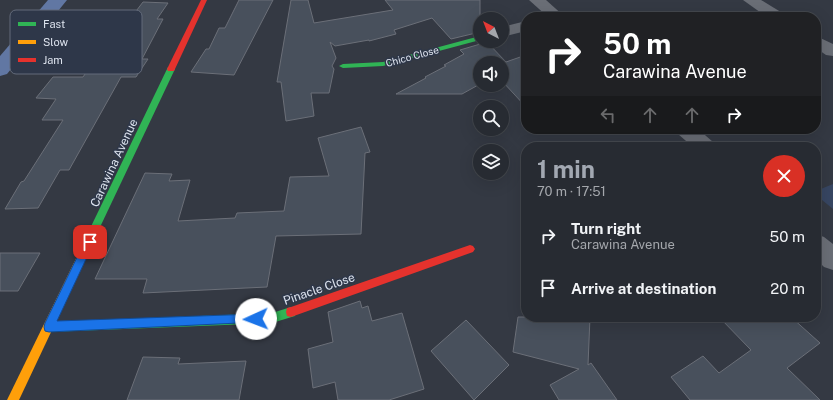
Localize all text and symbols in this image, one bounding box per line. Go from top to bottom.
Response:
legend [10,10,142,74]
north arrow [473,12,509,48]
map controls [473,12,509,180]
text: Fast [43,18,65,30]
text: 50 m [603,27,671,60]
icon: right [537,28,589,80]
text: Slow [43,36,69,48]
street label: Chico Close [384,43,440,69]
text: Jam [43,54,63,66]
button: sound [473,56,509,92]
text: Carawina Avenue [603,61,747,82]
button: search [473,100,509,136]
icon: left [597,104,619,126]
icon: ahead [639,104,661,126]
icon: ahead [681,104,703,126]
icon: right [723,104,745,126]
street label: Carawina Avenue [87,116,141,209]
button: layers [473,144,509,180]
text: 1 min [537,155,595,183]
button: close [763,155,805,197]
text: 70 m · 17:51 [537,184,606,199]
text: Turn right [571,220,641,237]
pin [73,225,107,259]
icon: right [537,225,559,247]
text: 50 m [770,228,805,245]
icon: arrive [79,231,101,253]
text: Carawina Avenue [571,237,675,252]
street label: Pinacle Close [281,270,357,308]
icon: arrive [537,277,559,299]
text: Arrive at destination [571,280,716,297]
text: 20 m [770,280,805,297]
position arrow [235,298,277,340]

